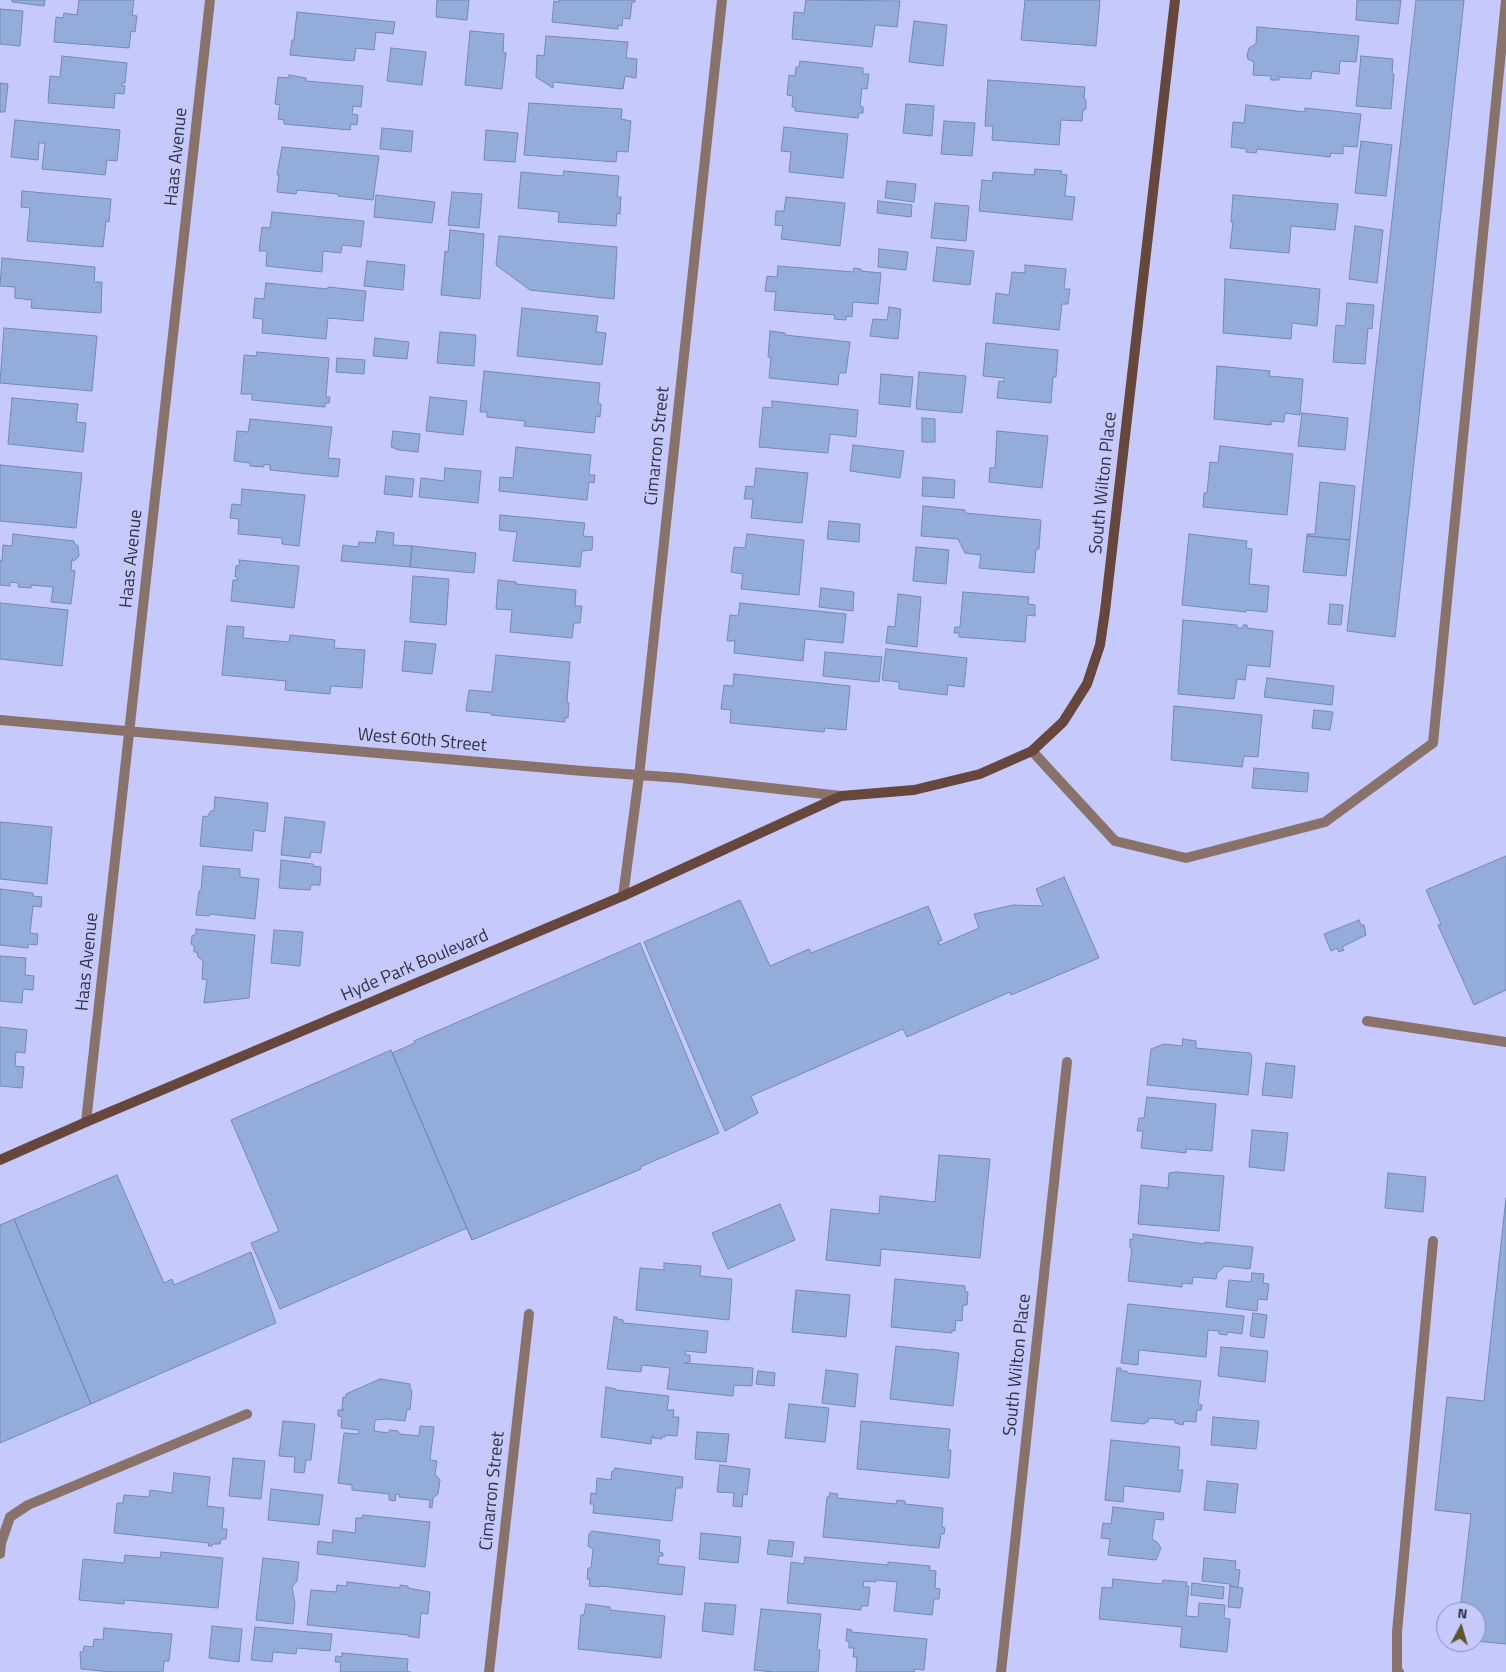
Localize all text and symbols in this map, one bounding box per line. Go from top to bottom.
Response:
street label: Haas Avenue [161,107,193,207]
street label: Cimarron Street [641,385,675,507]
street label: South Wilton Place [1086,411,1122,555]
street label: Haas Avenue [116,509,148,609]
street label: West 60th Street [356,725,488,757]
street label: Haas Avenue [72,912,104,1012]
street label: Hyde Park Boulevard [338,925,492,1007]
street label: South Wilton Place [1000,1293,1036,1437]
street label: Cimarron Street [476,1430,510,1552]
north arrow [1436,1602,1486,1652]
text: N [1457,1602,1468,1624]

